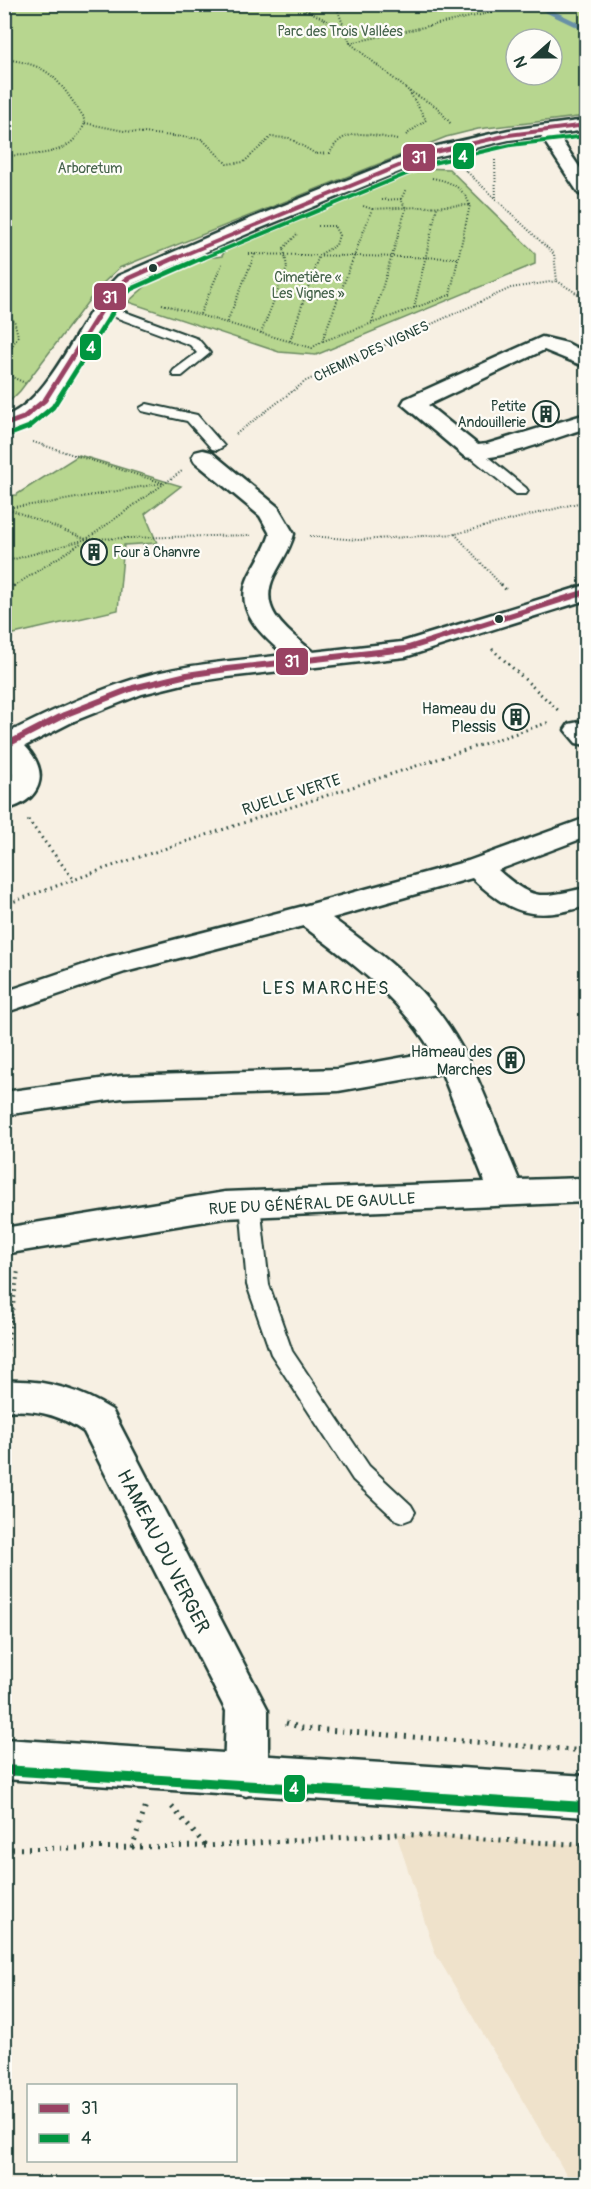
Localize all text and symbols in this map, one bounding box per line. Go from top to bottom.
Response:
park label: Parc des Trois Vallées [277,23,404,40]
north arrow [504,27,564,87]
text: N [510,53,532,71]
line badge: 4 [452,142,475,170]
line badge: 31 [402,143,436,172]
text: 4 [458,147,468,167]
text: 31 [411,148,427,168]
park label: Arboretum [58,160,122,177]
unlabelled marker [147,262,159,274]
park label: Cimetière « Les Vignes » [271,269,345,302]
line badge: 31 [93,282,127,311]
text: 31 [102,288,118,308]
street label: CHEMIN DES VIGNES [311,317,431,386]
line badge: 4 [79,333,102,361]
text: 4 [86,338,96,358]
place label: Petite Andouillerie [457,398,526,431]
building icon: Petite Andouillerie [531,399,561,429]
building icon: Four à Chanvre [79,537,109,567]
place label: Four à Chanvre [113,544,200,561]
unlabelled marker [493,613,505,625]
line badge: 31 [275,647,309,676]
text: 31 [284,652,300,672]
place label: Hameau du Plessis [422,699,496,737]
building icon: Hameau du Plessis [501,702,531,732]
street label: RUELLE VERTE [240,770,343,820]
district label: LES MARCHES [262,977,390,1000]
place label: Hameau des Marches [411,1042,492,1080]
building icon: Hameau des Marches [496,1045,526,1075]
street label: RUE DU GÉNÉRAL DE GAULLE [208,1189,416,1219]
street label: HAMEAU DU VERGER [111,1465,216,1637]
line badge: 4 [283,1774,306,1803]
text: 4 [289,1779,299,1799]
legend [27,2084,237,2162]
text: 31 [81,2097,98,2120]
text: 4 [81,2127,92,2150]

